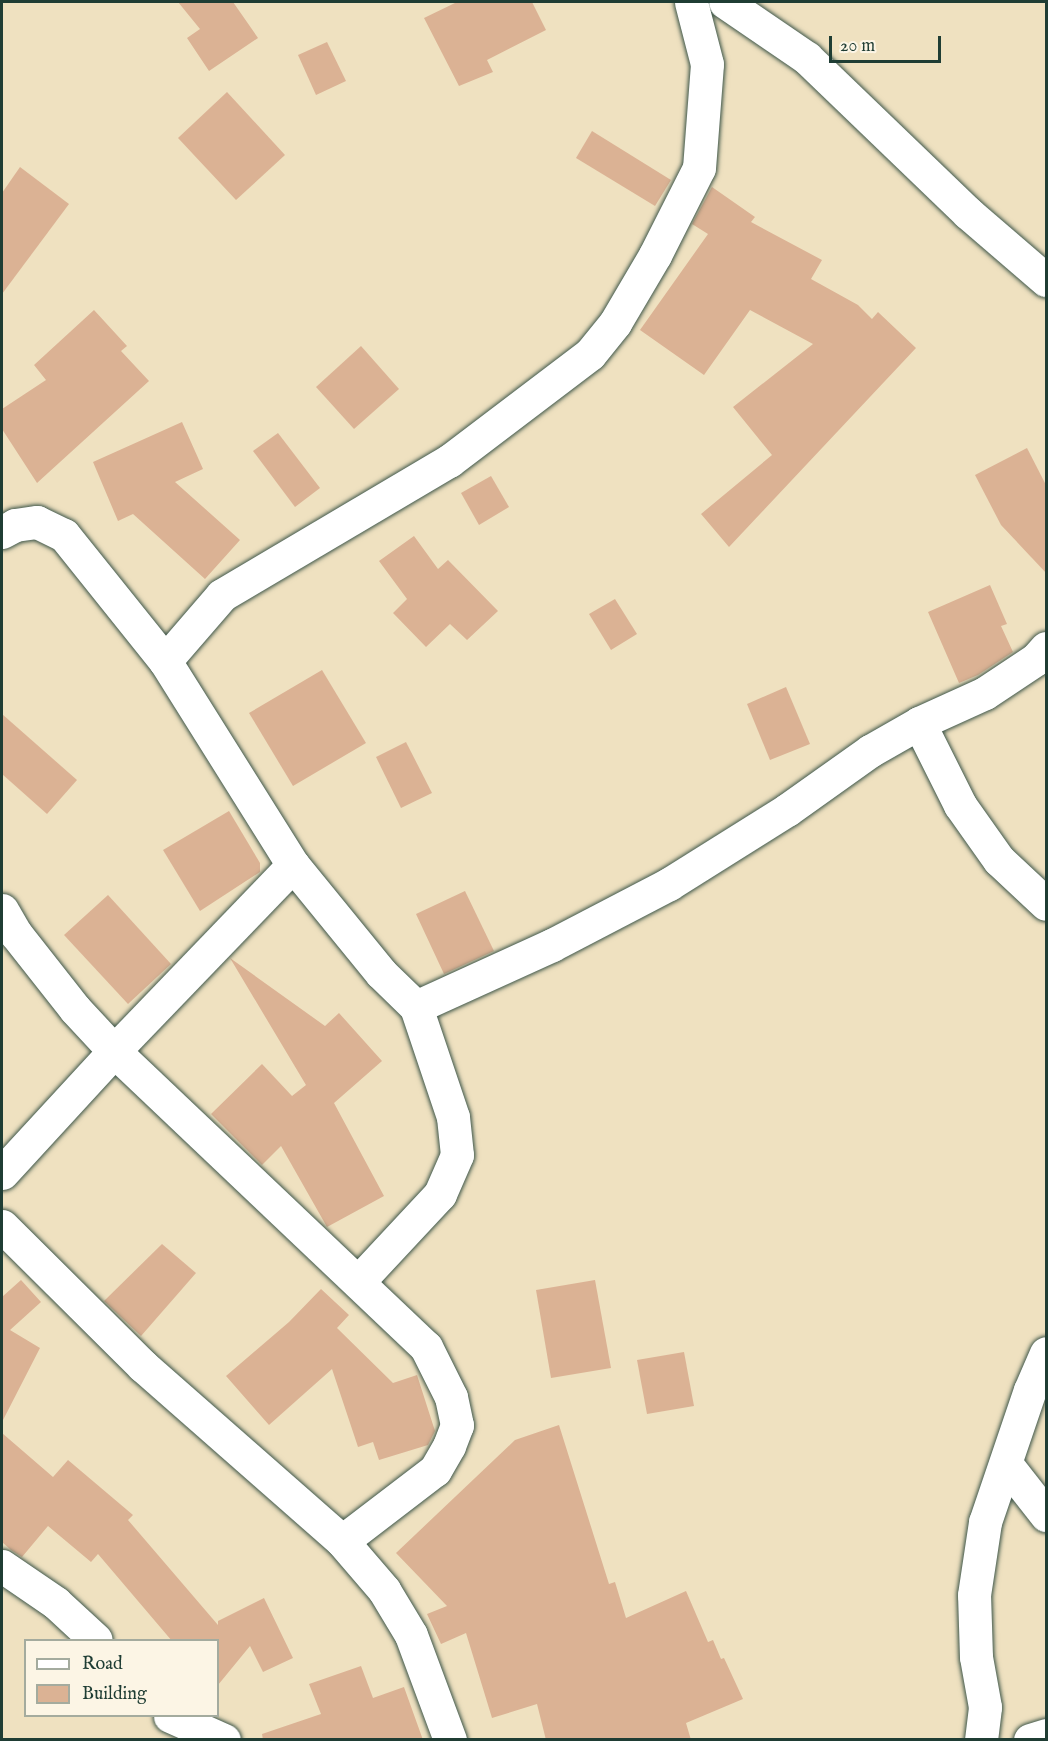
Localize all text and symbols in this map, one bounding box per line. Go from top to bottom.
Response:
scale bar [832,24,944,62]
text: 20 m [840,35,875,58]
legend [24,1639,219,1717]
text: Road [82,1653,123,1676]
text: Building [82,1683,147,1706]

